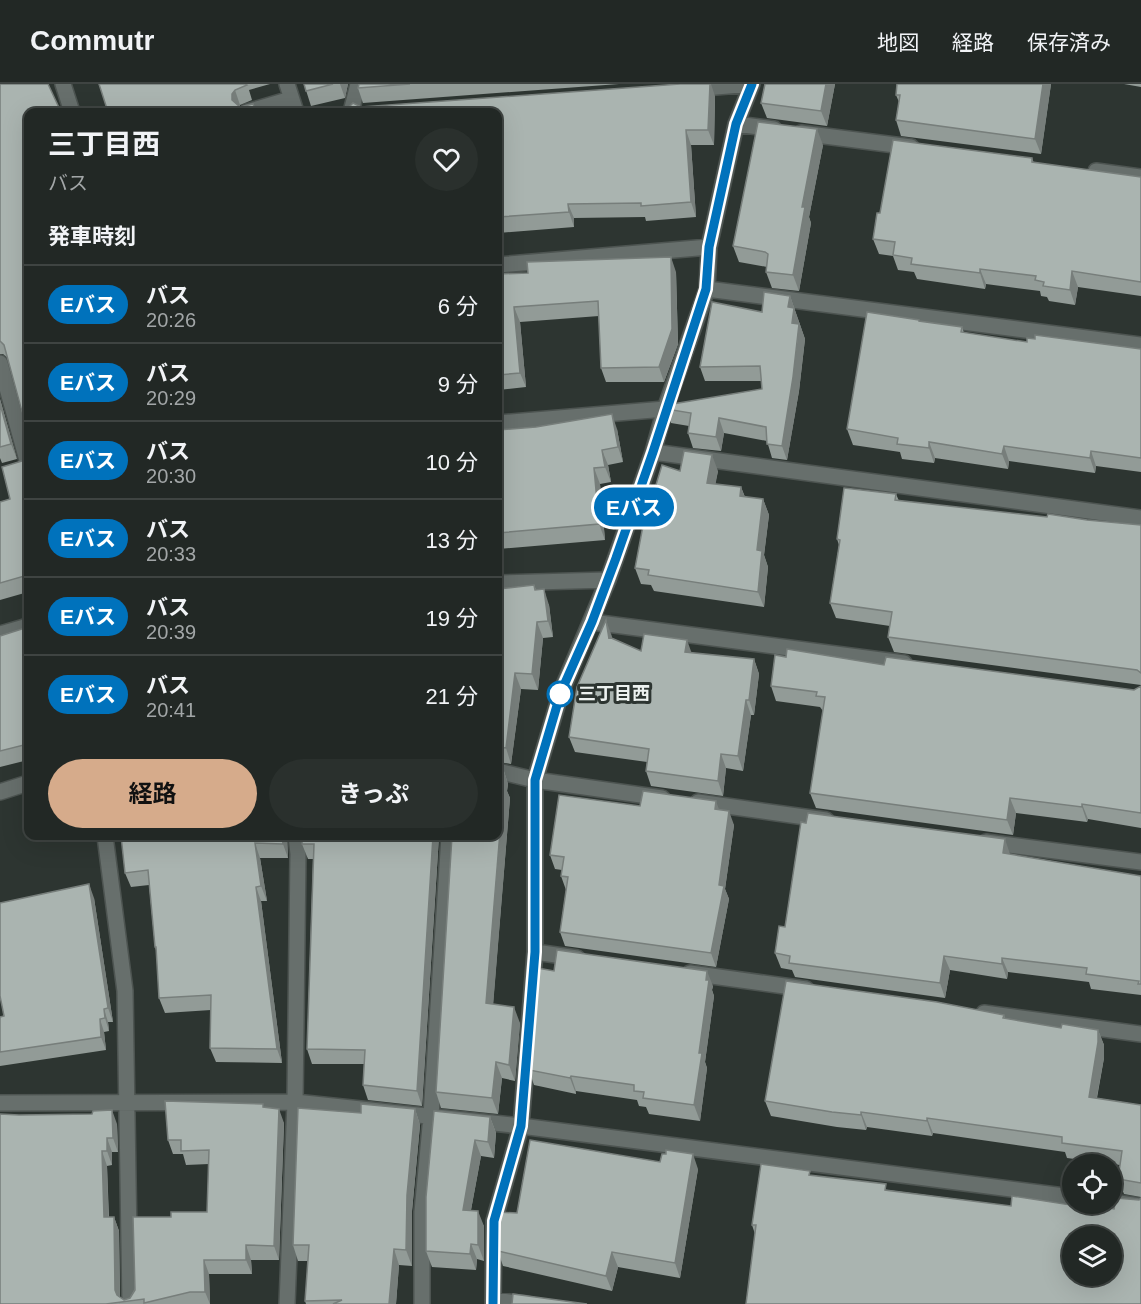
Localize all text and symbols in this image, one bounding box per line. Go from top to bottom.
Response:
text: Commutr [30,25,154,56]
text: 地図 [877,31,919,54]
text: 経路 [952,31,994,54]
text: 保存済み [1027,31,1111,54]
button: heart [415,128,478,191]
text: 三丁目西 [48,129,160,160]
text: バス [48,172,88,194]
text: 発車時刻 [48,224,136,249]
text: バス [146,283,190,308]
text: Eバス [60,293,116,316]
text: 6 分 [438,294,478,319]
text: 20:26 [146,309,196,331]
text: バス [146,361,190,386]
text: Eバス [60,371,116,394]
text: 9 分 [438,372,478,397]
text: 20:29 [146,387,196,409]
text: バス [146,439,190,464]
text: Eバス [60,449,116,472]
text: 10 分 [425,450,478,475]
text: 20:30 [146,465,196,487]
line badge: Eバス [600,488,668,526]
text: Eバス [606,496,662,519]
text: バス [146,517,190,542]
text: Eバス [60,527,116,550]
text: 13 分 [425,528,478,553]
text: 20:33 [146,543,196,565]
text: バス [146,595,190,620]
text: Eバス [60,605,116,628]
text: 19 分 [425,606,478,631]
text: 20:39 [146,621,196,643]
text: バス [146,673,190,698]
marker: 三丁目西 [547,681,573,707]
text: Eバス [60,683,116,706]
text: 21 分 [425,684,478,709]
place label: 三丁目西 [578,684,650,704]
text: 20:41 [146,699,196,721]
button: 経路 [48,759,257,828]
button: きっぷ [269,759,478,828]
map controls [1062,1154,1122,1286]
button: locate [1062,1154,1122,1214]
button: layers [1062,1226,1122,1286]

